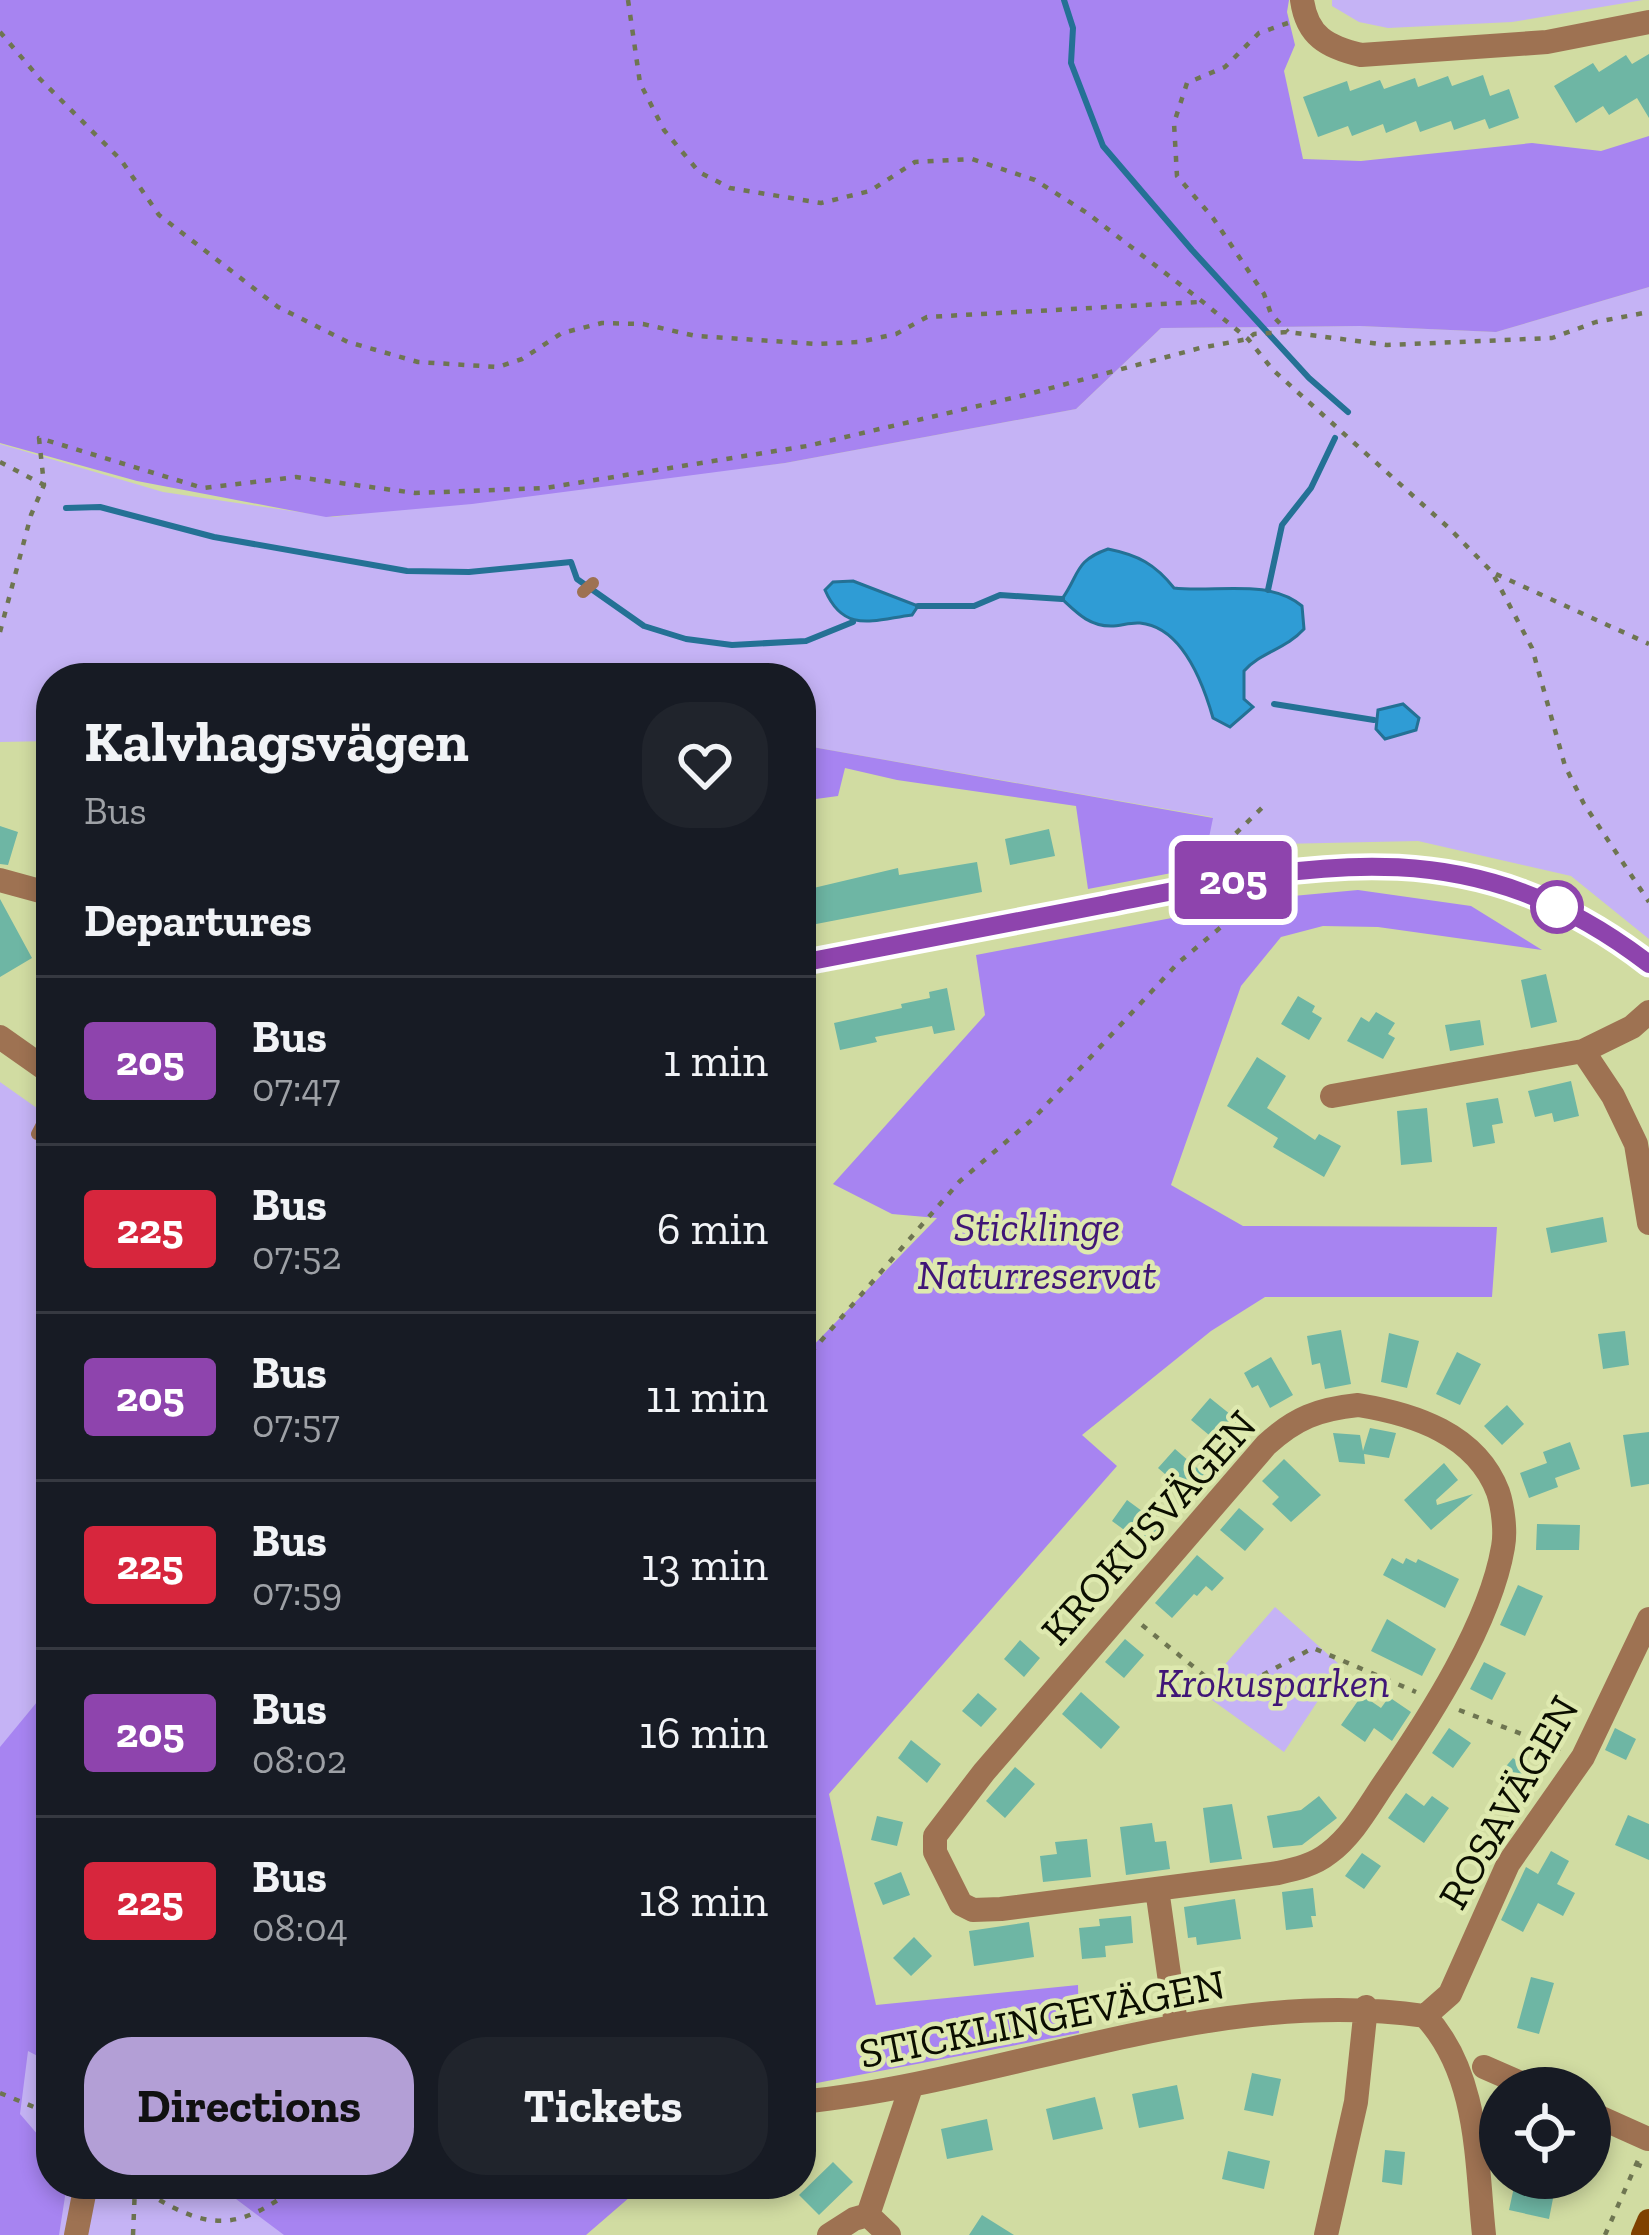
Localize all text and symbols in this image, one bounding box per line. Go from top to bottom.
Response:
button: heart [642,702,768,828]
text: Kalvhagsvägen [84,707,469,776]
text: Bus [84,787,147,834]
line badge: 205 [1164,841,1302,919]
text: 205 [1199,854,1267,905]
unlabelled marker [1532,882,1582,932]
text: Departures [84,894,312,948]
text: Bus [252,1010,327,1064]
text: 1 min [663,1034,768,1088]
text: 205 [116,1035,184,1086]
text: 07:47 [252,1064,340,1111]
text: Bus [252,1178,327,1232]
park label: Sticklinge Naturreservat [917,1201,1157,1300]
text: 6 min [657,1202,768,1256]
text: 225 [116,1203,184,1254]
text: 07:52 [252,1232,342,1279]
text: Bus [252,1346,327,1400]
text: 11 min [646,1370,768,1424]
text: 205 [116,1371,184,1422]
text: 07:57 [252,1400,340,1447]
street label: KROKUSVÄGEN [1030,1400,1267,1655]
text: Bus [252,1514,327,1568]
text: 13 min [641,1538,768,1592]
text: 225 [116,1539,184,1590]
text: 07:59 [252,1568,342,1615]
park label: Krokusparken [1156,1657,1390,1708]
text: Bus [252,1682,327,1736]
street label: ROSAVÄGEN [1427,1687,1590,1918]
text: 16 min [639,1706,768,1760]
text: 205 [116,1707,184,1758]
text: 08:02 [252,1736,347,1783]
text: Bus [252,1850,327,1904]
text: 18 min [639,1874,768,1928]
text: 225 [116,1875,184,1926]
text: 08:04 [252,1904,348,1951]
street label: STICKLINGEVÄGEN [855,1958,1229,2079]
button: Directions [84,2037,414,2175]
button: Tickets [438,2037,768,2175]
map controls [1479,2067,1611,2199]
button: locate [1479,2067,1611,2199]

